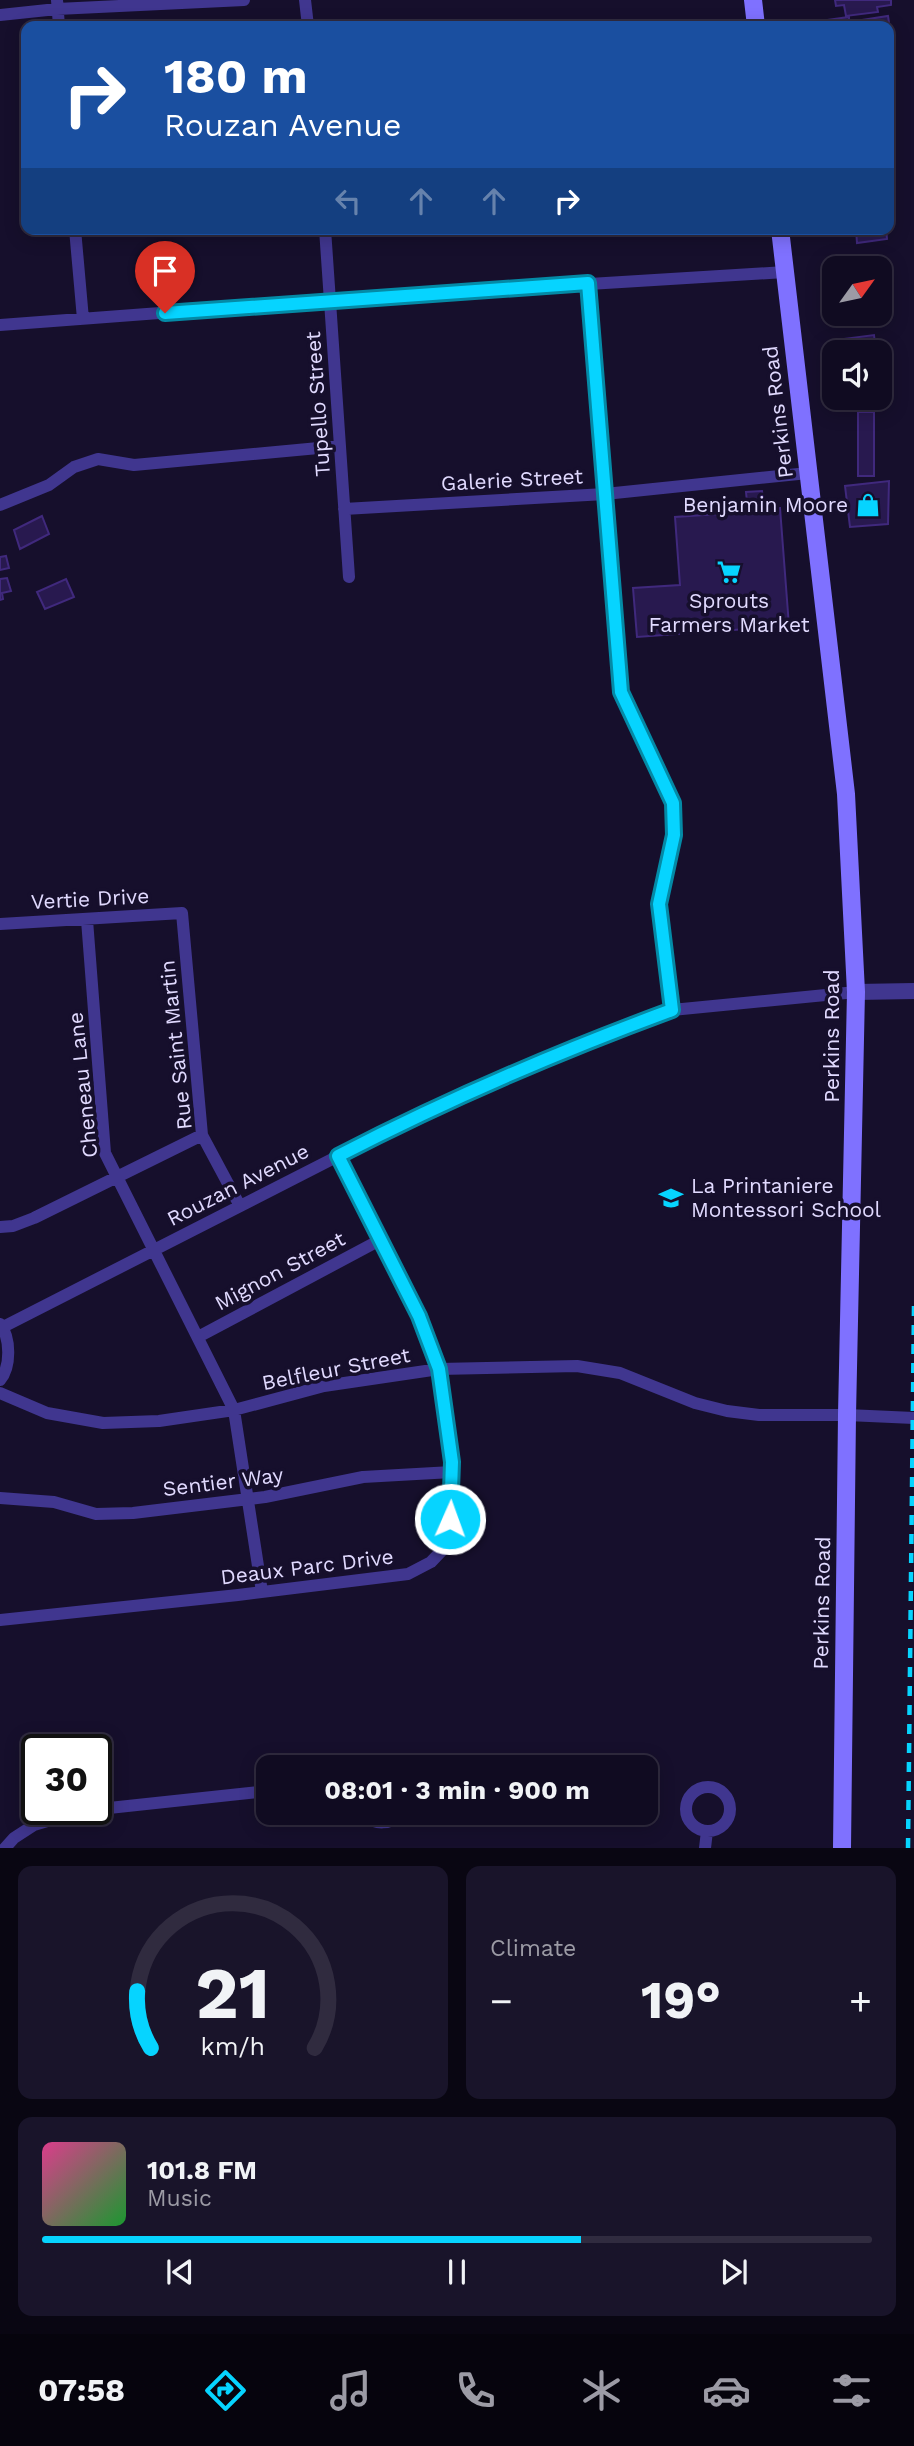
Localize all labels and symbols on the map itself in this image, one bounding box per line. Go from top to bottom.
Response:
pin [135,241,195,313]
north arrow [822,256,892,326]
street label: Tupello Street [300,330,335,477]
street label: Perkins Road [757,344,798,480]
street label: Galerie Street [440,463,584,496]
shop icon: Benjamin Moore [854,491,882,519]
place label: Benjamin Moore [683,492,848,517]
supermarket icon: Sprouts Farmers Market [715,558,743,586]
place label: Sprouts Farmers Market [648,588,810,637]
street label: Vertie Drive [30,883,150,914]
street label: Rue Saint Martin [154,959,197,1131]
street label: Perkins Road [819,969,844,1103]
street label: Cheneau Lane [62,1011,103,1159]
street label: Rouzan Avenue [163,1138,313,1231]
place label: La Printaniere Montessori School [691,1173,882,1222]
school or university icon: La Printaniere Montessori School [657,1184,685,1212]
street label: Mignon Street [210,1226,349,1315]
street label: Belfleur Street [260,1342,412,1395]
street label: Sentier Way [161,1462,285,1501]
position arrow [413,1482,487,1556]
street label: Perkins Road [808,1536,835,1670]
street label: Deaux Parc Drive [219,1543,395,1590]
speed limit sign: 30 [21,1734,112,1825]

